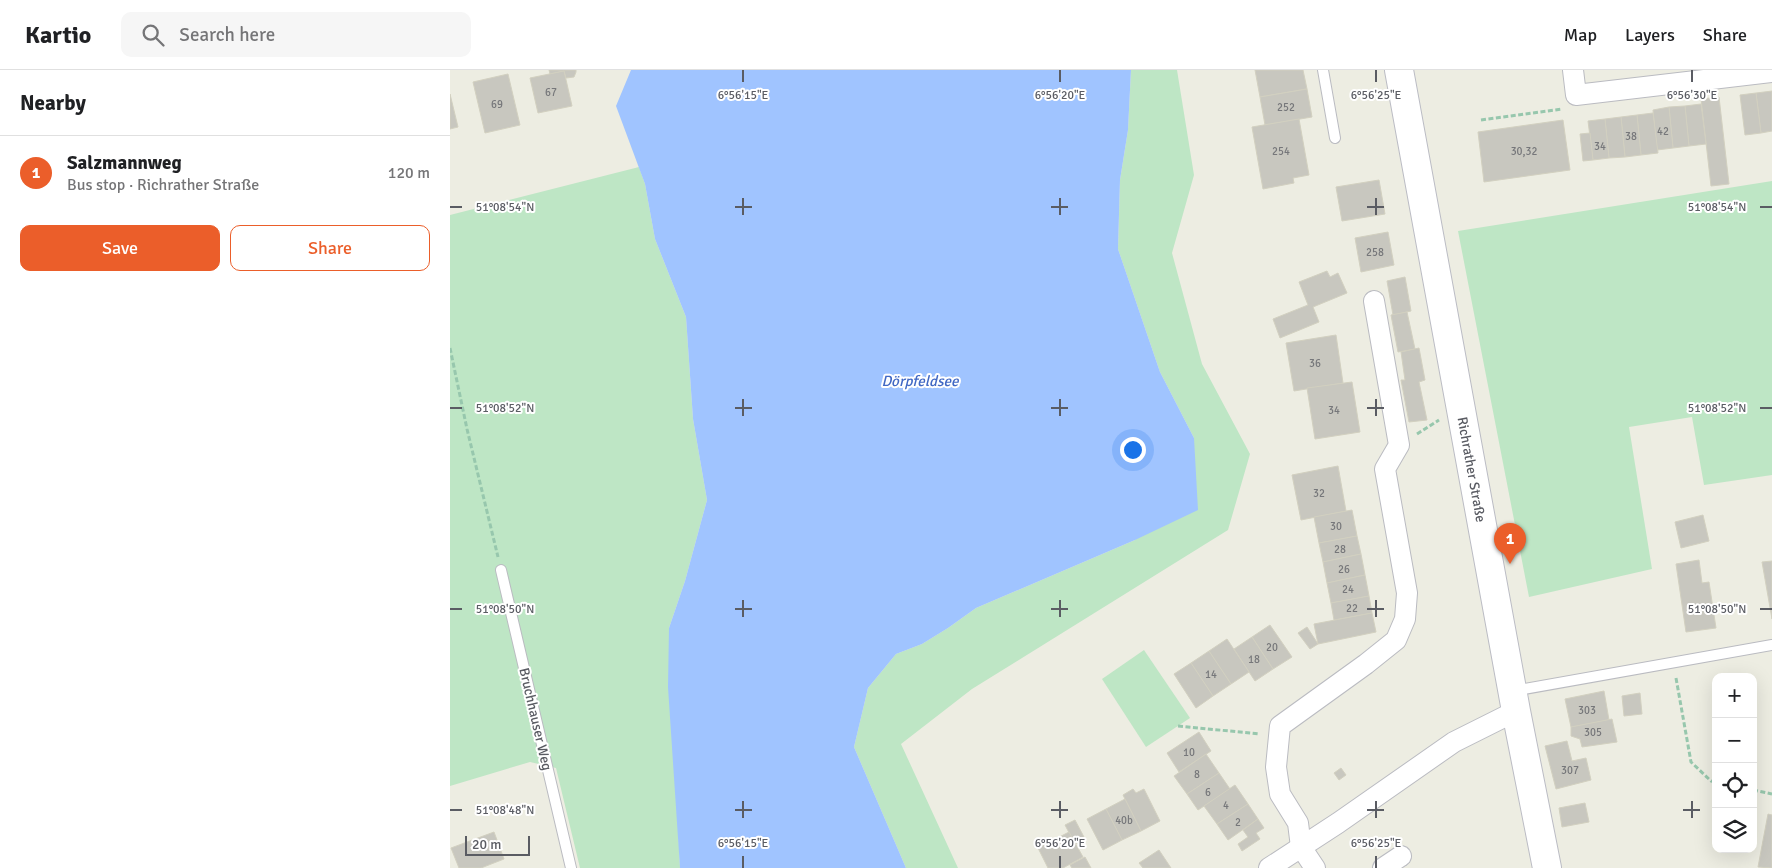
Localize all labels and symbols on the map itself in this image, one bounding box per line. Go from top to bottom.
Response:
house number: 67 [545,86,557,99]
text: 6°56'15"E [718,88,769,103]
text: 6°56'20"E [1035,88,1086,103]
text: 6°56'25"E [1351,88,1402,103]
text: 6°56'30"E [1667,88,1718,103]
house number: 69 [491,98,503,111]
house number: 252 [1277,101,1295,114]
house number: 42 [1657,125,1669,138]
house number: 38 [1625,130,1637,143]
house number: 34 [1594,140,1606,153]
house number: 254 [1272,145,1290,158]
house number: 30,32 [1511,145,1537,158]
text: 51°08'54"N [476,200,534,215]
text: 51°08'54"N [1688,200,1746,215]
house number: 258 [1366,246,1384,259]
house number: 36 [1309,357,1321,370]
water label: Dörpfeldsee [881,372,960,390]
text: 51°08'52"N [476,401,534,416]
text: 51°08'52"N [1688,401,1746,416]
house number: 34 [1328,404,1340,417]
street label: Richrather Straße [1453,415,1489,524]
your location [1120,437,1146,463]
house number: 32 [1313,487,1325,500]
house number: 30 [1330,520,1342,533]
pin: 1 [1494,523,1526,564]
house number: 28 [1334,543,1346,556]
house number: 26 [1338,563,1350,576]
house number: 24 [1342,583,1354,596]
text: 51°08'50"N [476,602,534,617]
house number: 22 [1346,602,1358,615]
text: 51°08'50"N [1688,602,1746,617]
house number: 20 [1266,641,1278,654]
house number: 18 [1248,653,1260,666]
street label: Bruchhauser Weg [515,666,556,772]
house number: 14 [1205,668,1217,681]
house number: 303 [1578,704,1596,717]
house number: 305 [1584,726,1602,739]
house number: 10 [1183,746,1195,759]
house number: 307 [1561,764,1579,777]
house number: 8 [1194,768,1200,781]
house number: 6 [1205,786,1211,799]
house number: 4 [1223,799,1229,812]
text: 51°08'48"N [476,803,534,818]
house number: 40b [1115,814,1133,827]
house number: 2 [1235,816,1241,829]
scale bar [465,833,530,856]
text: 6°56'15"E [718,836,769,851]
text: 6°56'20"E [1035,836,1086,851]
text: 6°56'25"E [1351,836,1402,851]

